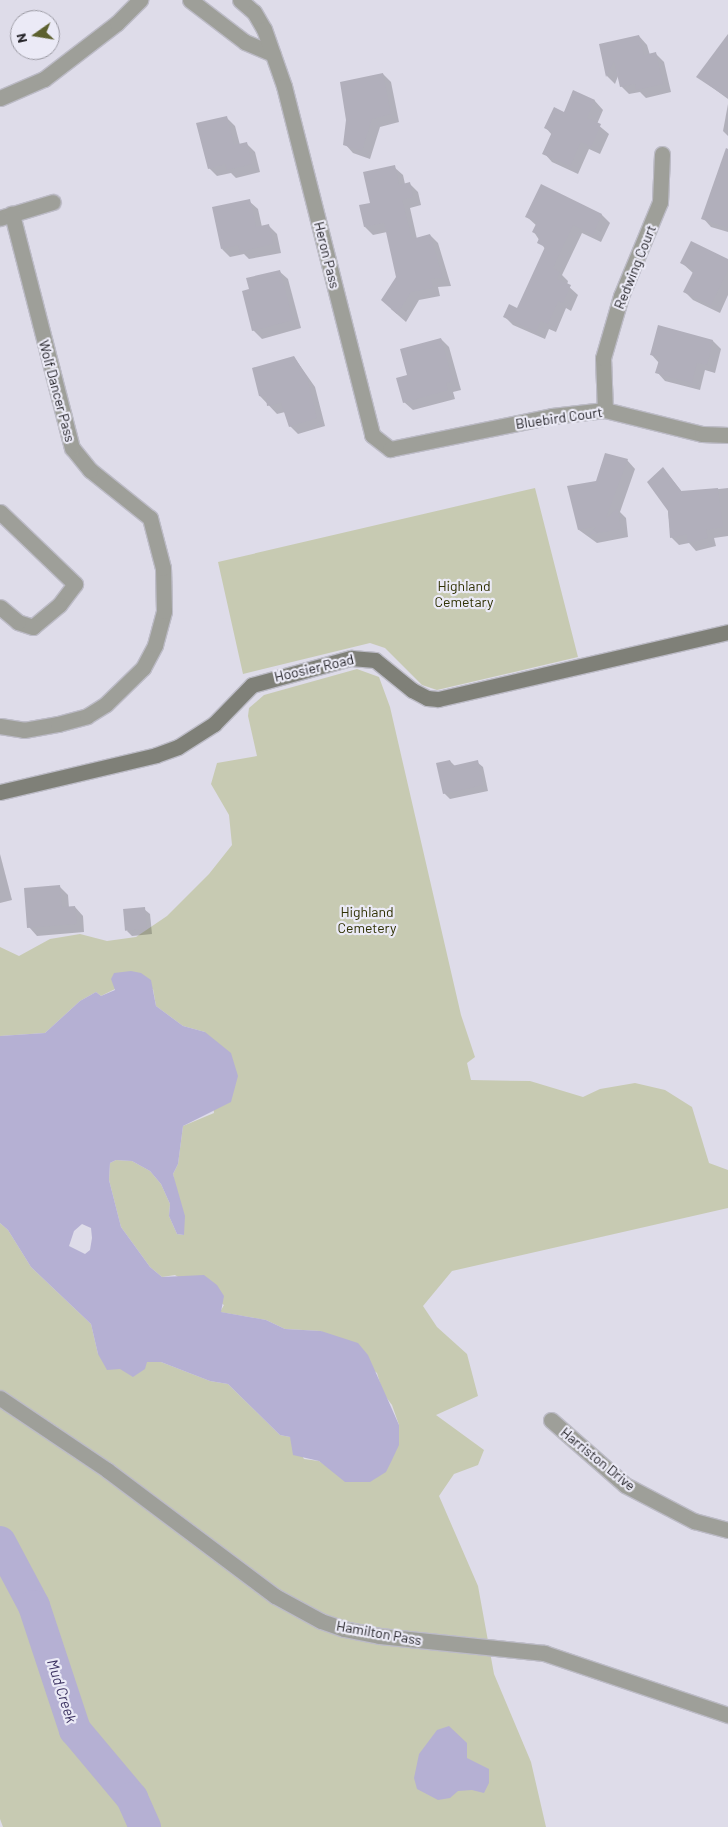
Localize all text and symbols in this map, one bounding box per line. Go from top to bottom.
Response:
north arrow [10,10,60,60]
text: N [12,32,30,45]
street label: Heron Pass [311,220,343,290]
street label: Redwing Court [611,223,659,311]
street label: Wolf Dancer Pass [35,338,79,444]
street label: Bluebird Court [514,404,604,432]
park label: Highland Cemetary [435,578,493,610]
street label: Hoosier Road [273,651,355,685]
park label: Highland Cemetery [337,904,397,936]
street label: Harriston Drive [557,1424,639,1494]
street label: Hamilton Pass [335,1617,423,1649]
water label: Mud Creek [43,1657,81,1725]

